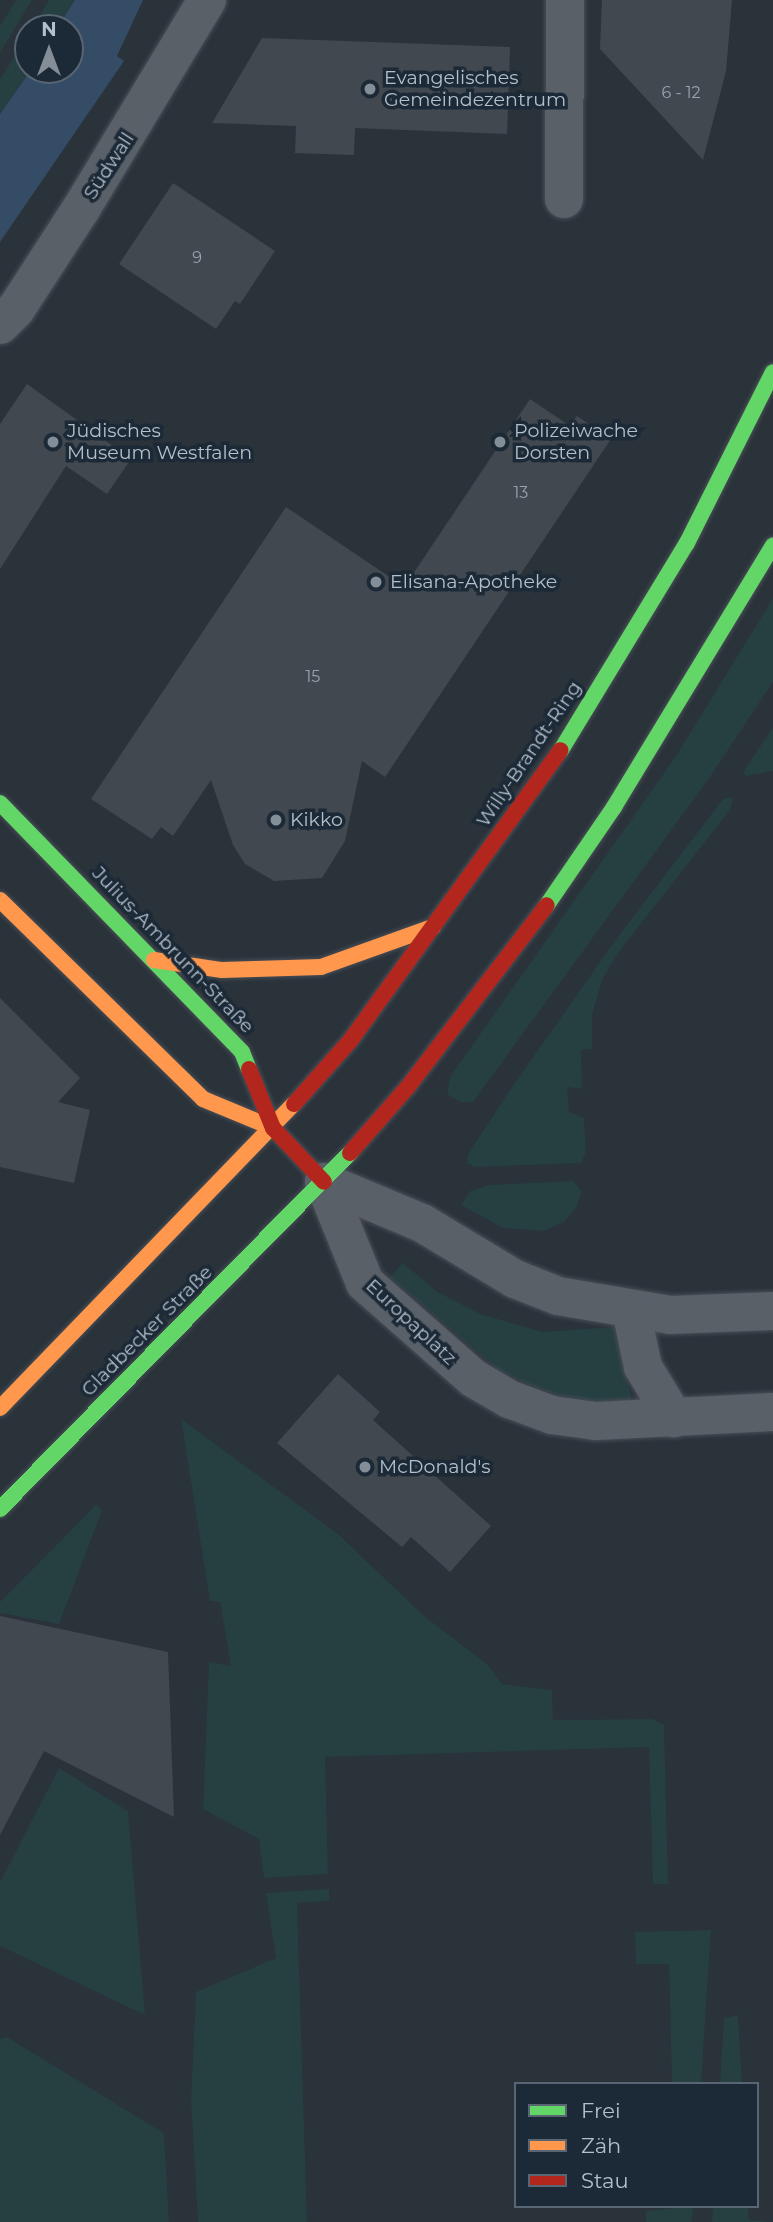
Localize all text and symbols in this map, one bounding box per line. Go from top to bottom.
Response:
north arrow [14,14,84,84]
text: N [41,18,57,41]
place label: Evangelisches Gemeindezentrum [384,67,566,111]
marker: Evangelisches Gemeindezentrum [362,81,378,97]
house number: 6 - 12 [661,83,701,103]
street label: Südwall [79,128,139,204]
house number: 9 [192,248,202,268]
place label: Jüdisches Museum Westfalen [67,420,252,464]
place label: Polizeiwache Dorsten [514,420,638,464]
marker: Jüdisches Museum Westfalen [45,434,61,450]
marker: Polizeiwache Dorsten [492,434,508,450]
house number: 13 [514,483,528,503]
place label: Elisana-Apotheke [390,571,557,593]
marker: Elisana-Apotheke [368,574,384,590]
house number: 15 [306,667,320,687]
street label: Willy-Brandt-Ring [472,677,586,831]
place label: Kikko [290,809,343,831]
marker: Kikko [268,812,284,828]
street label: Julius-Ambrunn-Straße [87,862,259,1038]
street label: Gladbecker Straße [77,1261,217,1401]
street label: Europaplatz [361,1274,461,1370]
place label: McDonald's [379,1456,491,1478]
marker: McDonald's [357,1459,373,1475]
legend [514,2082,759,2208]
text: Frei [581,2098,621,2123]
text: Zäh [581,2133,621,2158]
text: Stau [581,2168,629,2193]

